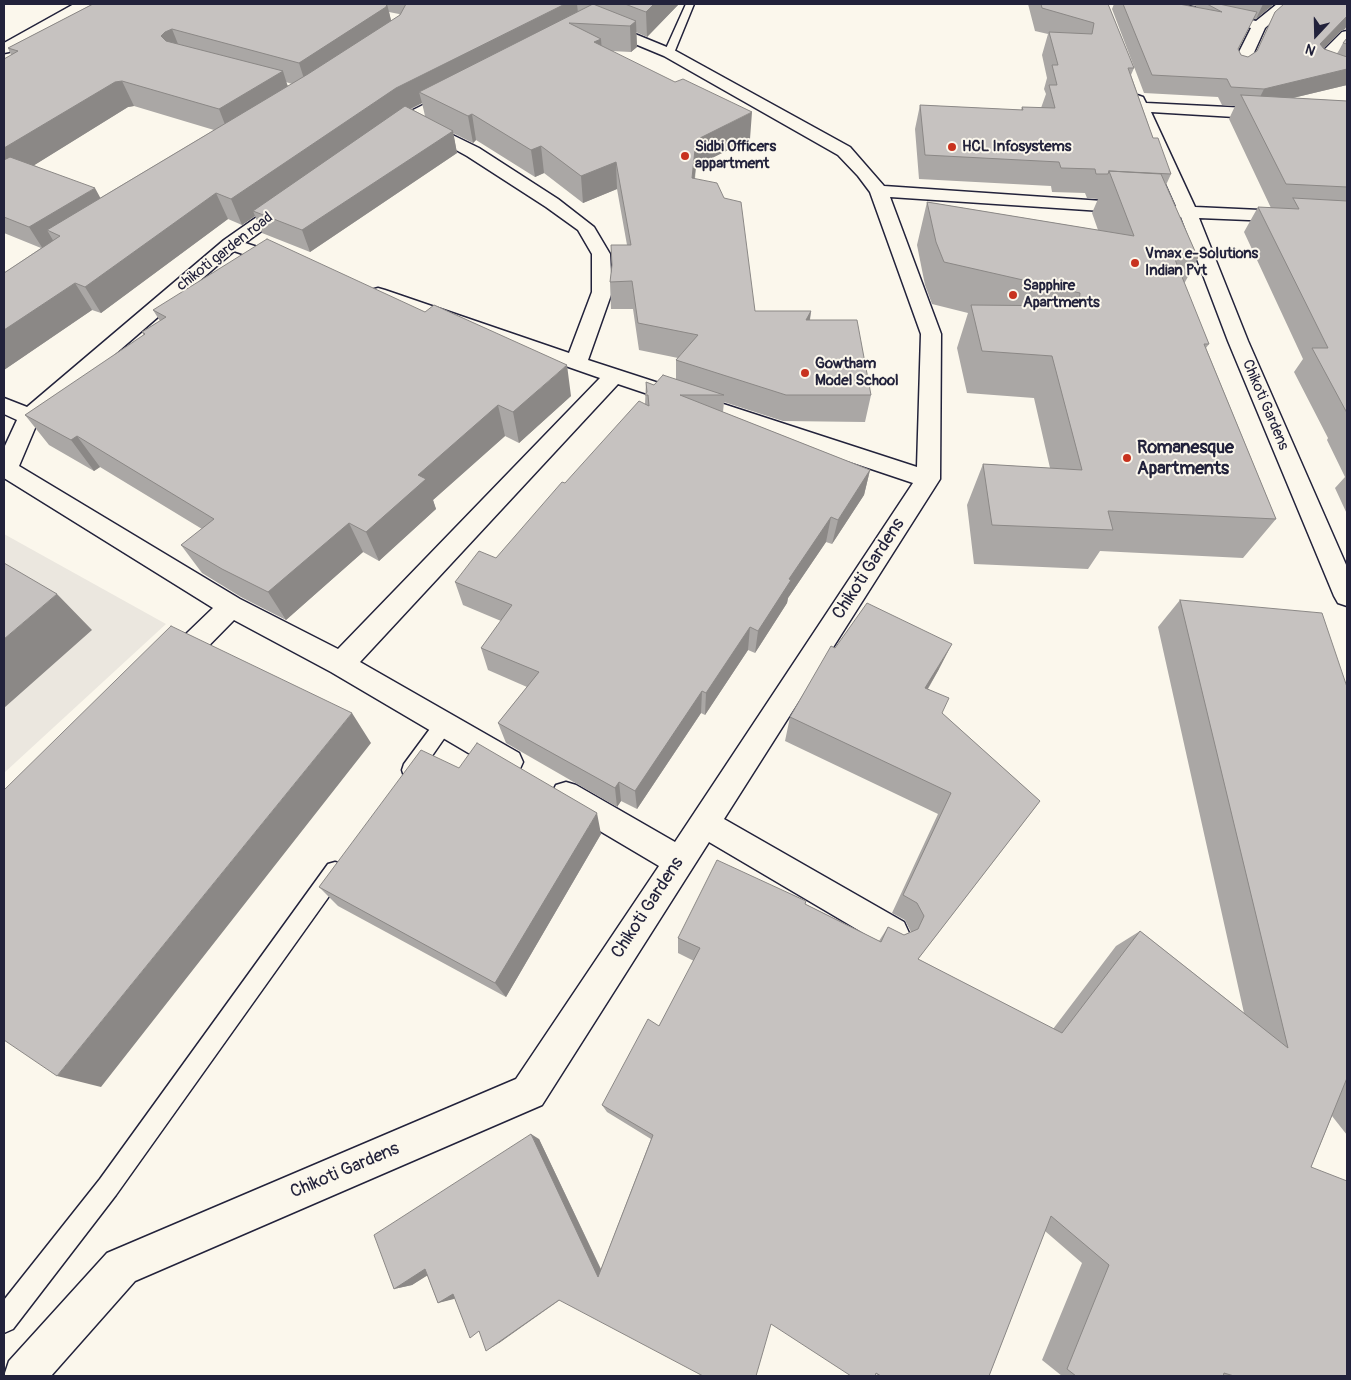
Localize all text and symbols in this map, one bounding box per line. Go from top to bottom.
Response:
north arrow [1291,10,1341,60]
text: N [1303,40,1318,59]
place label: Sidbi Officers appartment [695,138,776,173]
place label: HCL Infosystems [962,138,1071,156]
marker: HCL Infosystems [946,141,958,153]
marker: Sidbi Officers appartment [679,150,691,162]
street label: chikoti garden road [173,209,277,295]
place label: Vmax e-Solutions Indian Pvt [1145,245,1258,280]
marker: Vmax e-Solutions Indian Pvt [1129,257,1141,269]
place label: Sapphire Apartments [1023,277,1100,312]
marker: Sapphire Apartments [1007,289,1019,301]
place label: Gowtham Model School [815,355,899,390]
street label: Chikoti Gardens [1238,357,1292,453]
marker: Gowtham Model School [799,367,811,379]
place label: Romanesque Apartments [1137,437,1234,479]
marker: Romanesque Apartments [1121,452,1133,464]
street label: Chikoti Gardens [828,514,910,624]
street label: Chikoti Gardens [607,853,689,963]
street label: Chikoti Gardens [287,1138,403,1204]

